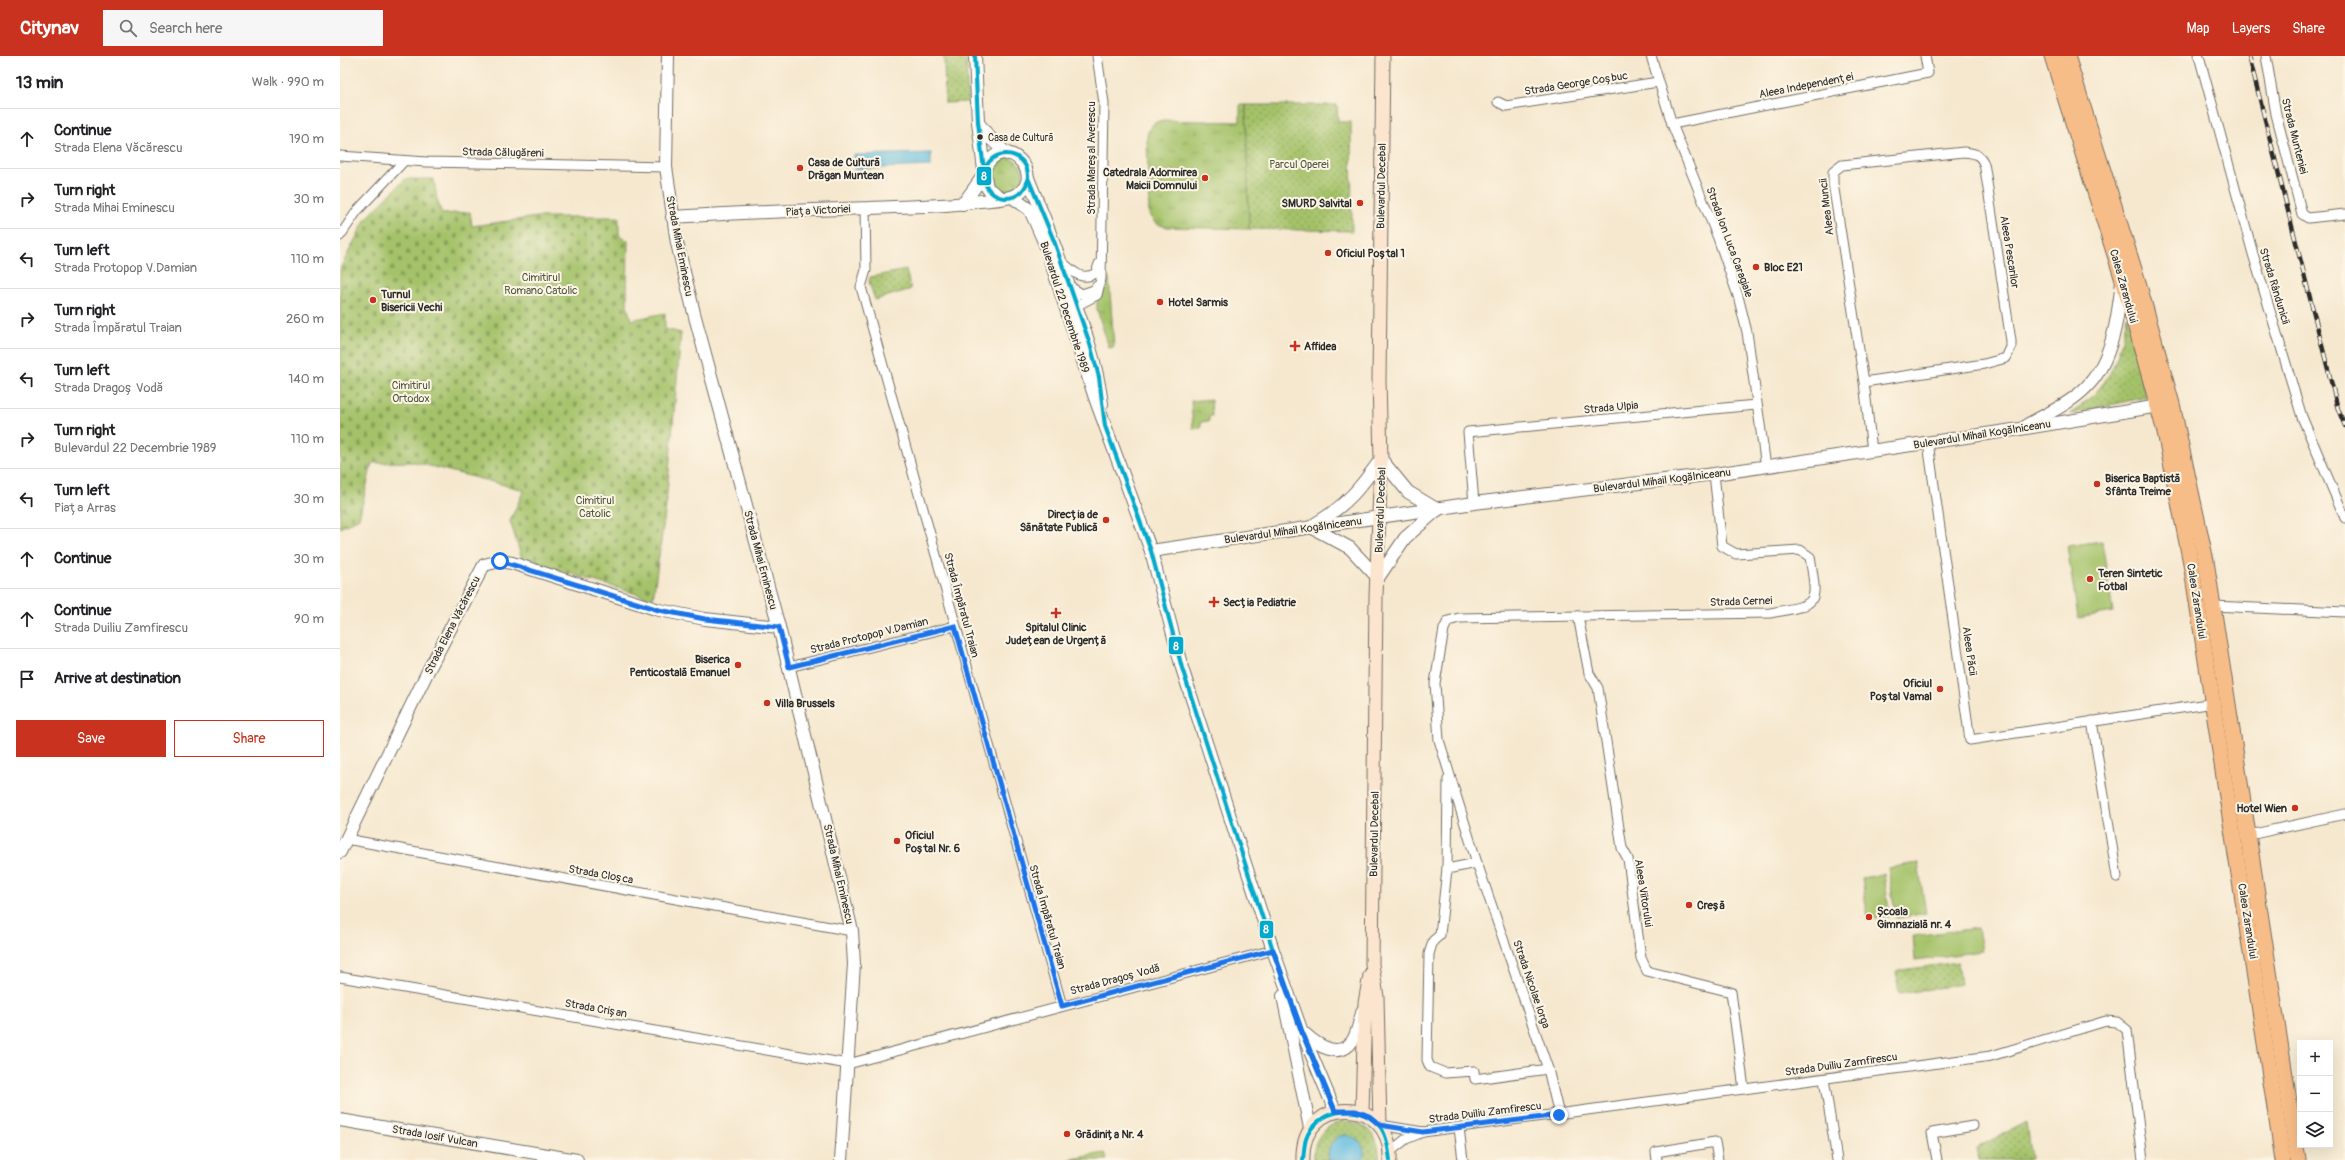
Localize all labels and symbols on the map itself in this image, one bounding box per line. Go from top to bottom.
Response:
street label: Strada George Coșbuc [1523,69,1629,98]
street label: Aleea Independenței [1758,70,1854,101]
street label: Strada Munteniei [2279,97,2310,175]
street label: Strada Mareșal Averescu [1085,101,1098,215]
marker: Casa de Cultură [975,132,985,142]
place label: Casa de Cultură [988,132,1054,144]
street label: Bulevardul Decebal [1374,143,1389,229]
street label: Strada Călugăreni [462,145,544,160]
place label: Casa de Cultură Drăgan Muntean [808,156,884,182]
park label: Parcul Operei [1269,158,1329,171]
marker: Casa de Cultură Drăgan Muntean [795,163,805,173]
line badge: 8 [976,166,992,186]
place label: Catedrala Adormirea Maicii Domnului [1103,166,1197,192]
text: 8 [981,170,987,183]
marker: Catedrala Adormirea Maicii Domnului [1200,173,1210,183]
street label: Aleea Muncii [1817,178,1836,236]
street label: Strada Ion Luca Caragiale [1703,185,1756,300]
street label: Strada Mihai Eminescu [663,195,696,298]
place label: SMURD Salvital [1282,197,1352,210]
marker: SMURD Salvital [1355,198,1365,208]
street label: Piața Victoriei [785,202,851,219]
street label: Aleea Pescarilor [1997,215,2022,289]
street label: Bulevardul 22 Decembrie 1989 [1037,240,1092,375]
street label: Strada Rândunicii [2257,246,2292,326]
place label: Oficiul Poștal 1 [1336,247,1405,260]
marker: Oficiul Poștal 1 [1323,248,1333,258]
street label: Calea Zarandului [2107,248,2140,325]
place label: Bloc E21 [1764,261,1803,274]
marker: Bloc E21 [1751,262,1761,272]
park label: Cimitirul Romano Catolic [504,271,578,297]
place label: Turnul Bisericii Vechi [380,288,442,314]
marker: Turnul Bisericii Vechi [368,295,378,305]
place label: Hotel Sarmis [1168,296,1228,309]
marker: Hotel Sarmis [1155,297,1165,307]
marker: Affidea [1289,340,1301,352]
place label: Affidea [1304,340,1336,353]
park label: Cimitirul Ortodox [392,379,430,405]
street label: Strada Ulpia [1583,399,1639,416]
street label: Bulevardul Mihail Kogălniceanu [1913,417,2052,452]
street label: Bulevardul Mihail Kogălniceanu [1592,466,1732,495]
street label: Bulevardul Decebal [1373,467,1388,553]
place label: Biserica Baptistă Sfânta Treime [2105,472,2180,498]
marker: Biserica Baptistă Sfânta Treime [2092,479,2102,489]
park label: Cimitirul Catolic [576,494,614,520]
place label: Direcția de Sănătate Publică [1020,508,1099,534]
street label: Strada Mihai Eminescu [741,509,780,611]
street label: Bulevardul Mihail Kogălniceanu [1223,514,1363,547]
marker: Direcția de Sănătate Publică [1101,515,1111,525]
street label: Strada Împăratul Traian [941,551,982,659]
route start [491,552,509,570]
street label: Calea Zarandului [2184,563,2209,640]
place label: Teren Sintetic Fotbal [2097,567,2163,593]
street label: Strada Elena Văcărescu [422,574,483,677]
marker: Teren Sintetic Fotbal [2085,574,2095,584]
street label: Strada Cernei [1710,594,1773,609]
marker: Secția Pediatrie [1208,596,1220,608]
place label: Secția Pediatrie [1223,596,1296,609]
marker: Spitalul Clinic Județean de Urgență [1050,607,1062,619]
street label: Strada Protopop V.Damian [809,615,929,656]
place label: Spitalul Clinic Județean de Urgență [1006,621,1106,647]
street label: Aleea Păcii [1960,626,1979,676]
line badge: 8 [1168,636,1184,655]
text: 8 [1173,640,1179,653]
place label: Biserica Penticostală Emanuel [630,653,730,679]
marker: Biserica Penticostală Emanuel [733,660,743,670]
place label: Oficiul Poștal Vamal [1870,677,1932,703]
marker: Oficiul Poștal Vamal [1935,684,1945,694]
place label: Villa Brussels [775,697,835,710]
marker: Villa Brussels [762,698,772,708]
street label: Bulevardul Decebal [1367,791,1382,877]
place label: Hotel Wien [2236,802,2287,815]
marker: Hotel Wien [2290,803,2300,813]
street label: Strada Mihai Eminescu [821,823,856,925]
place label: Oficiul Poștal Nr. 6 [905,829,961,855]
marker: Oficiul Poștal Nr. 6 [892,836,902,846]
street label: Aleea Viitorului [1632,858,1655,928]
street label: Strada Cloșca [568,862,634,887]
street label: Strada Împăratul Traian [1026,863,1069,971]
street label: Calea Zarandului [2235,883,2260,960]
place label: Creșă [1697,899,1725,912]
marker: Creșă [1684,900,1694,910]
place label: Școala Gimnazială nr. 4 [1877,905,1952,931]
marker: Școala Gimnazială nr. 4 [1864,912,1874,922]
line badge: 8 [1259,920,1274,939]
text: 8 [1263,923,1269,936]
street label: Strada Nicolae Iorga [1510,938,1553,1030]
street label: Strada Dragoș Vodă [1069,961,1162,998]
street label: Strada Crișan [564,997,628,1020]
street label: Strada Duiliu Zamfirescu [1784,1050,1898,1079]
street label: Strada Duiliu Zamfirescu [1428,1099,1542,1126]
route end [1550,1106,1568,1124]
street label: Strada Iosif Vulcan [391,1123,479,1150]
place label: Grădinița Nr. 4 [1075,1128,1144,1141]
marker: Grădinița Nr. 4 [1062,1129,1072,1139]

